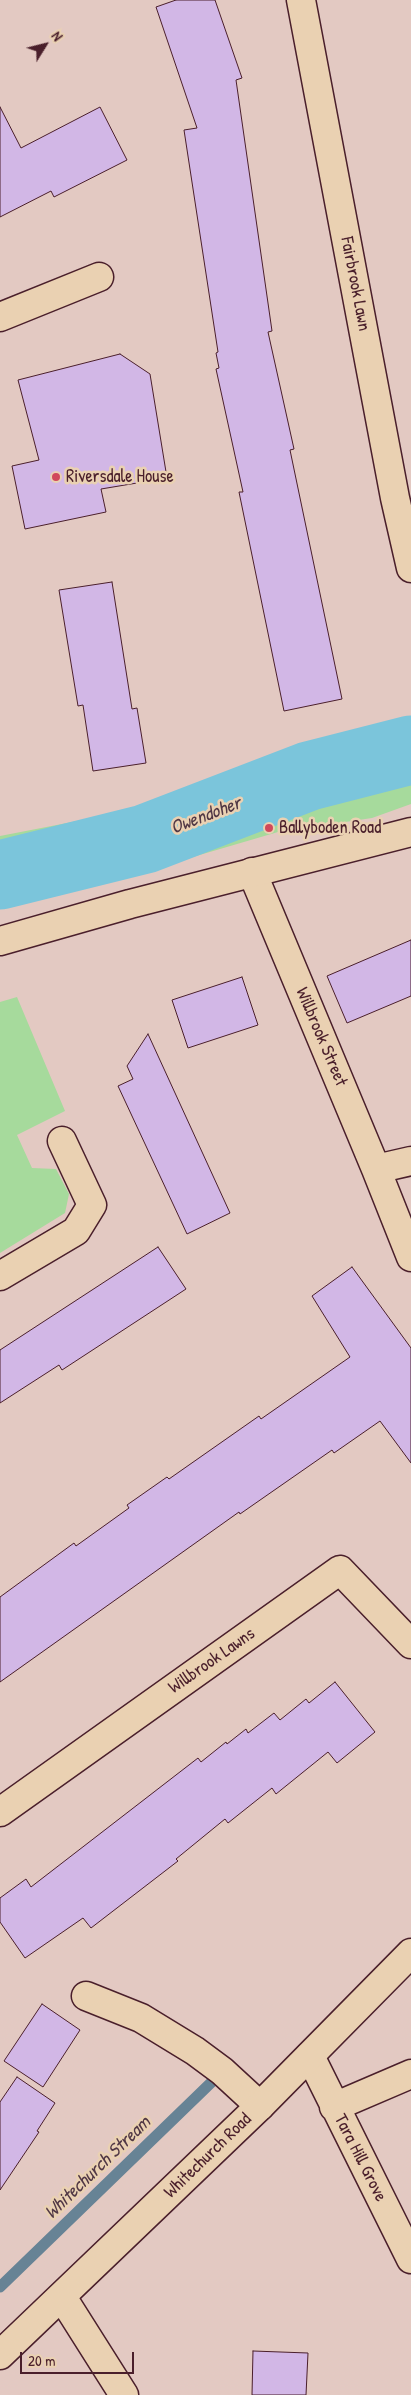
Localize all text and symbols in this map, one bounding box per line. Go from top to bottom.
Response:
north arrow [20,20,70,70]
text: N [48,27,67,44]
street label: Fairbrook Lawn [335,235,375,333]
place label: Riversdale House [66,466,174,488]
marker: Riversdale House [50,471,62,483]
water label: Owendoher [168,792,244,840]
place label: Ballyboden Road [279,817,381,839]
marker: Ballyboden Road [263,822,275,834]
street label: Willbrook Street [290,984,352,1090]
street label: Willbrook Lawns [165,1623,259,1699]
street label: Whitechurch Road [160,2109,256,2203]
street label: Tara Hill Grove [329,2111,391,2205]
water label: Whitechurch Stream [40,2112,156,2224]
scale bar [22,2342,136,2374]
text: 20 m [28,2350,55,2371]

